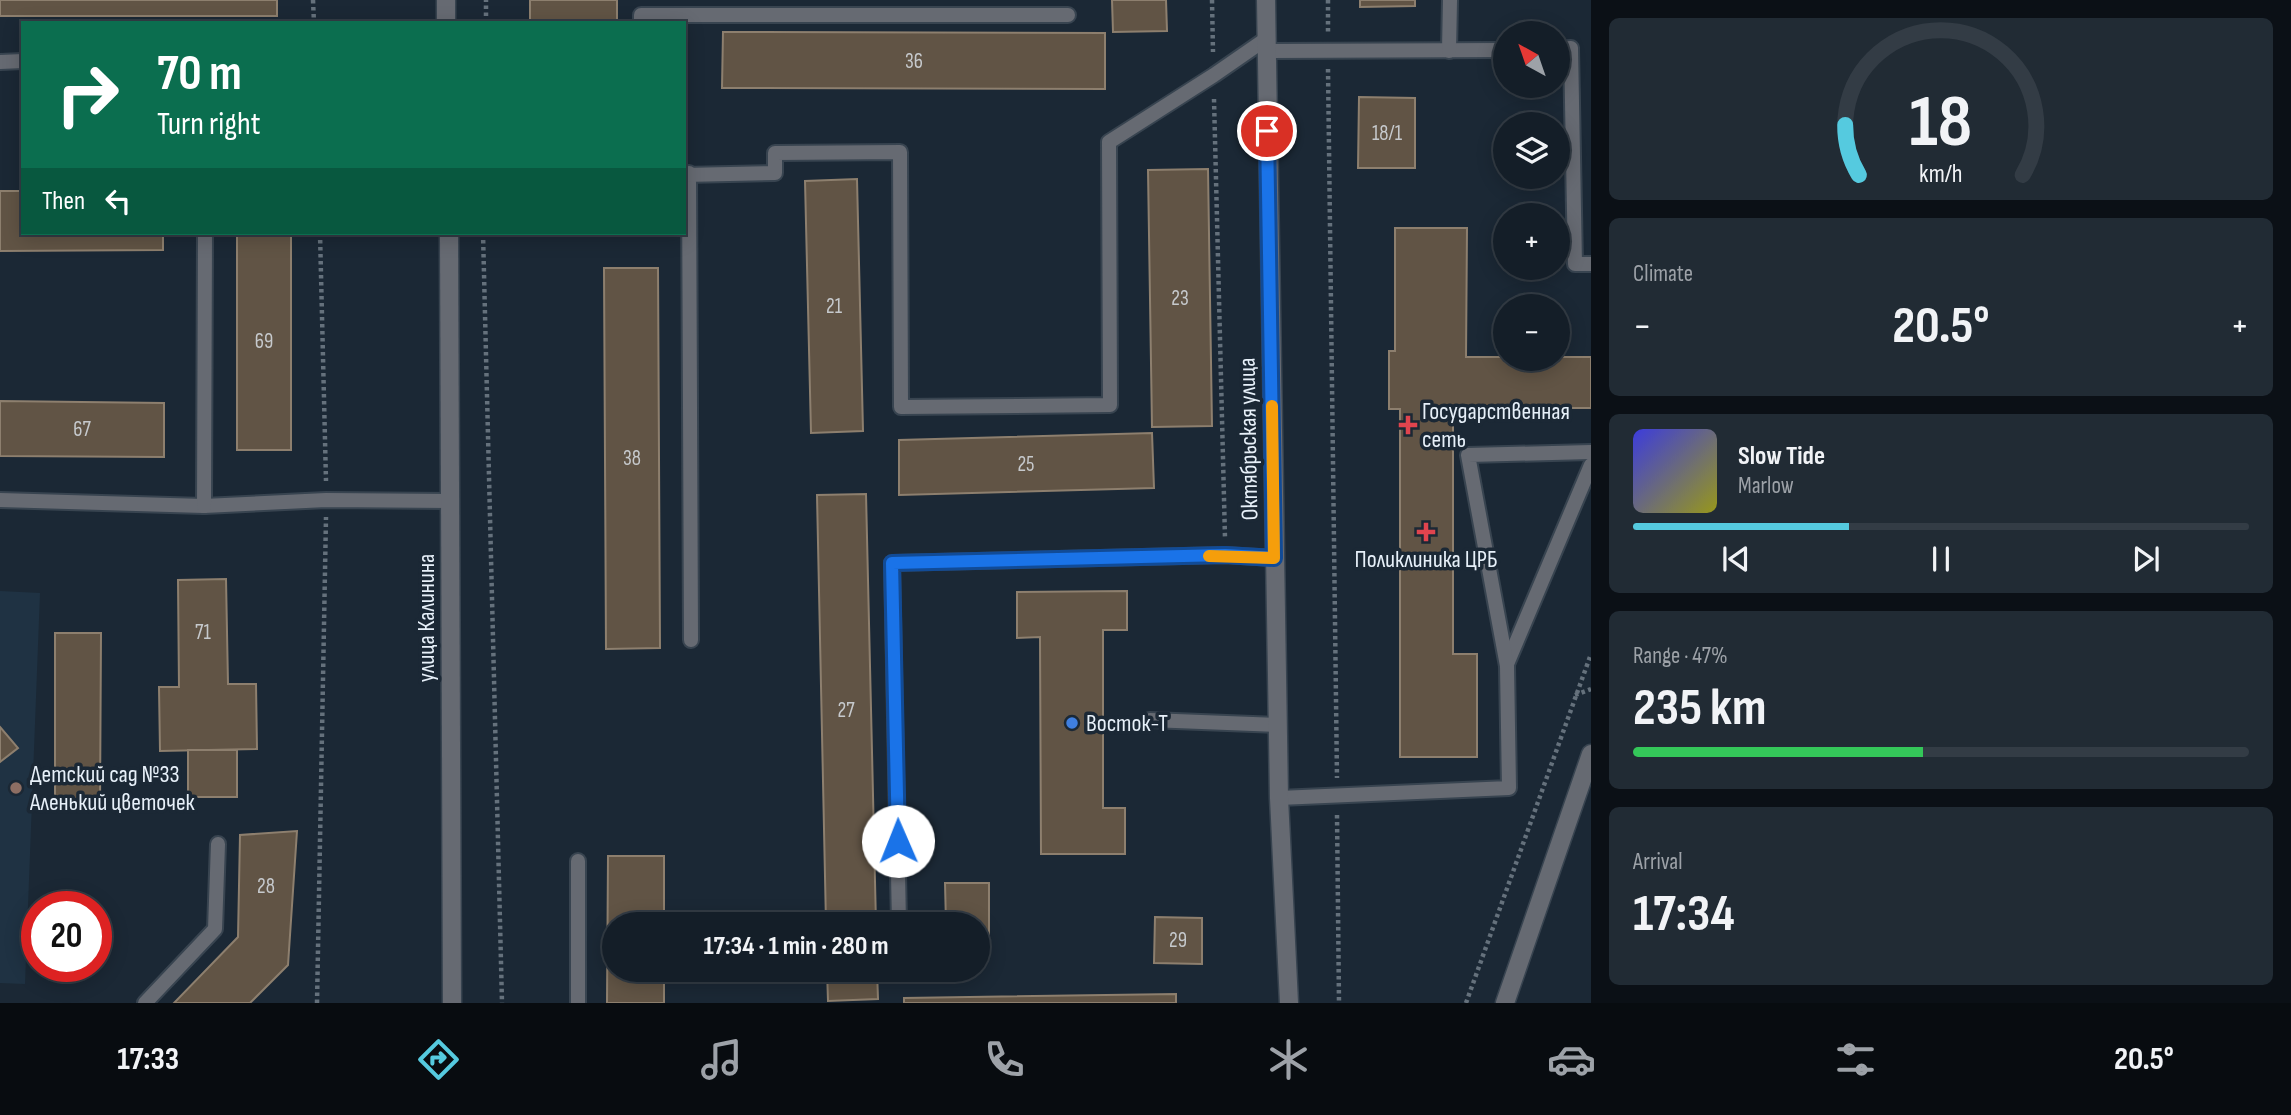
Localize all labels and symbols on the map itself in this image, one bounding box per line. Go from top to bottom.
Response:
north arrow [1493,21,1570,98]
house number: 36 [905,49,923,74]
pin [1237,101,1297,161]
house number: 18/1 [1372,121,1403,146]
house number: 23 [1171,286,1189,311]
house number: 21 [826,294,843,319]
house number: 69 [255,329,273,354]
street label: Октябрьская улица [1233,357,1264,521]
place label: Государственная сеть [1422,397,1570,454]
house number: 67 [73,417,91,442]
marker: Государственная сеть [1400,417,1416,433]
house number: 38 [623,446,641,471]
house number: 25 [1017,452,1035,477]
marker: Поликлиника ЦРБ [1416,522,1436,542]
place label: Поликлиника ЦРБ [1355,545,1497,574]
street label: улица Калинина [412,554,441,682]
house number: 71 [195,620,212,645]
house number: 27 [837,698,855,723]
place label: Восток-Т [1086,709,1168,738]
marker: Восток-Т [1064,715,1080,731]
place label: Детский сад №33 Аленький цветочек [29,760,196,817]
marker: Детский сад №33 Аленький цветочек [8,780,24,796]
position arrow [861,804,935,878]
house number: 28 [257,874,275,899]
speed limit sign: 20 [21,891,112,982]
house number: 29 [1169,928,1187,953]

